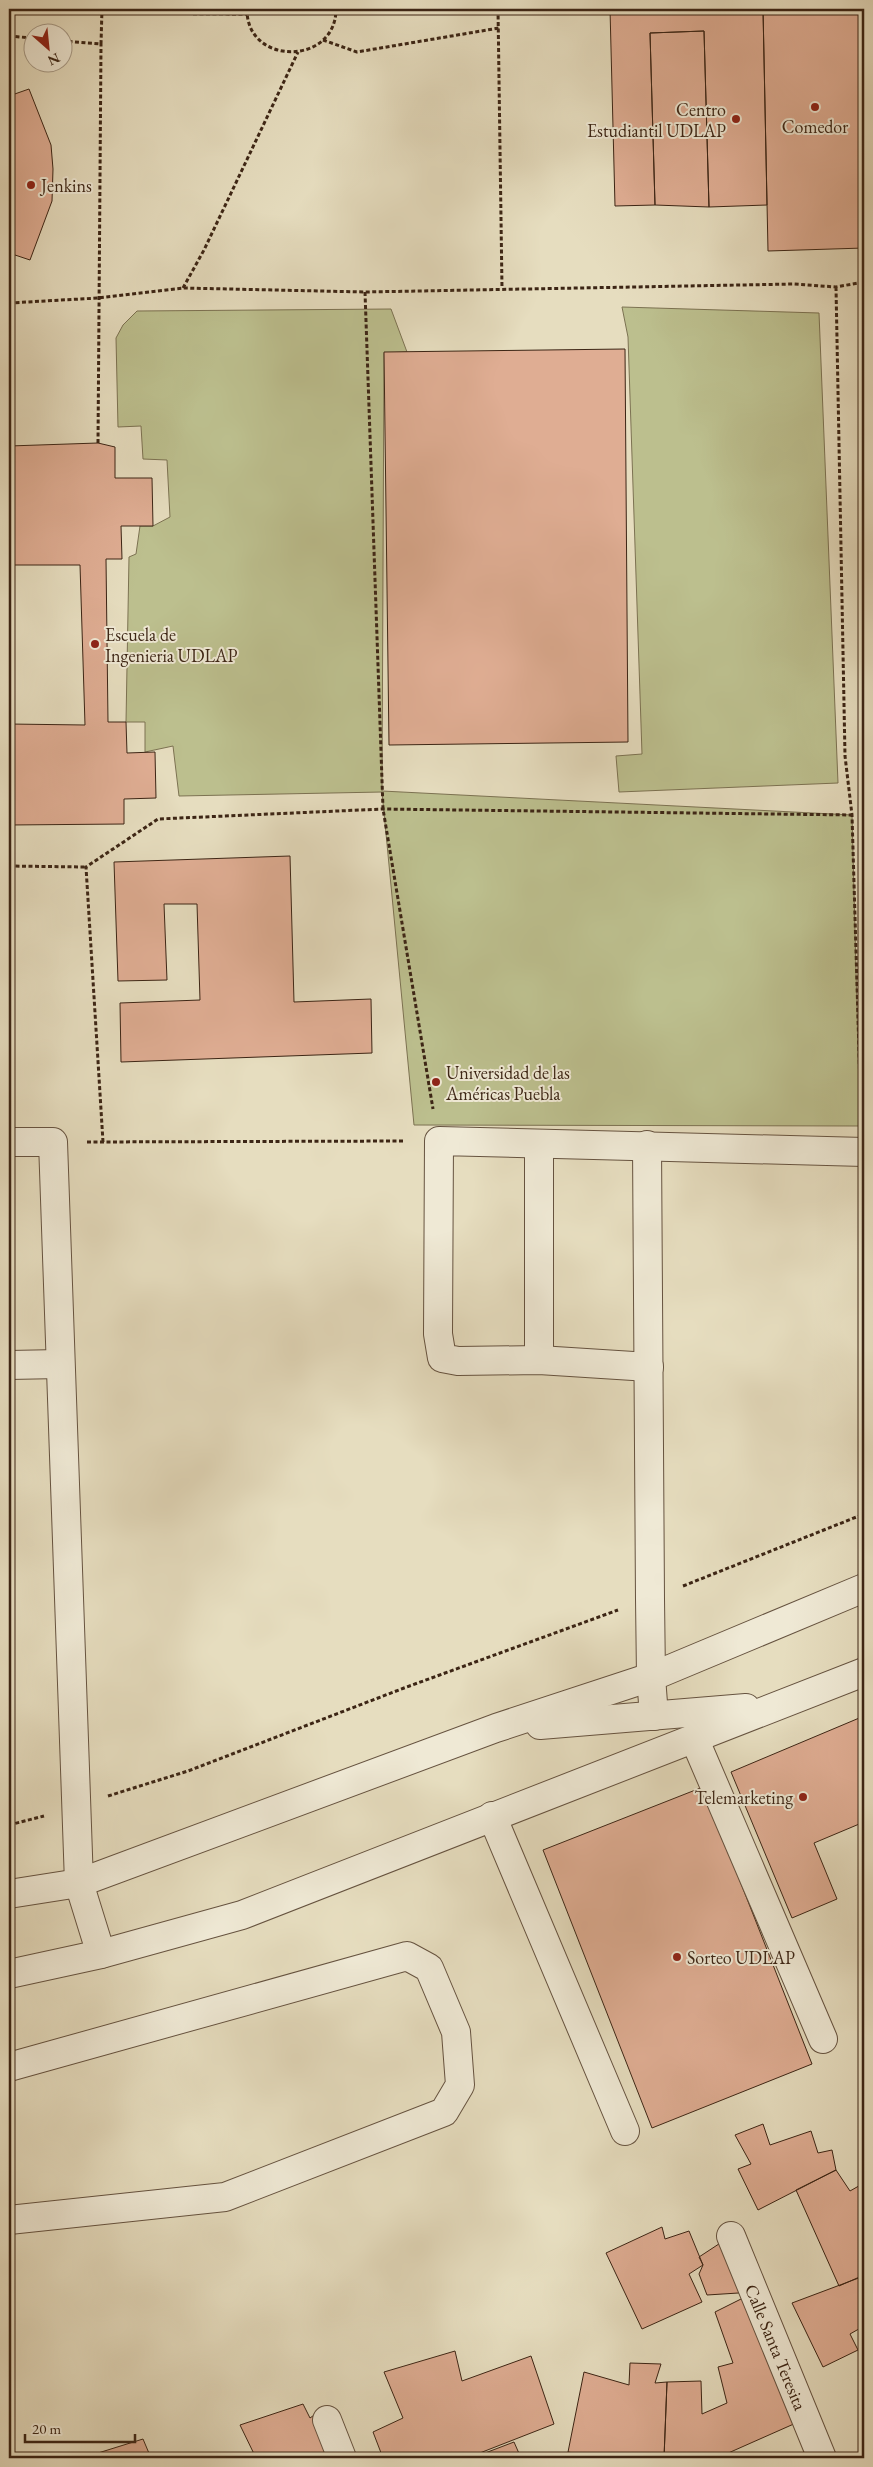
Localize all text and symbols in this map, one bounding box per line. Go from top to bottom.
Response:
north arrow [22,22,72,72]
text: N [44,49,63,70]
place label: Centro Estudiantil UDLAP [587,98,726,142]
marker: Comedor [809,101,821,113]
marker: Centro Estudiantil UDLAP [730,113,742,125]
place label: Comedor [782,115,848,138]
place label: Jenkins [39,174,92,197]
marker: Jenkins [25,179,37,191]
place label: Escuela de Ingenieria UDLAP [105,623,237,667]
marker: Escuela de Ingenieria UDLAP [89,638,101,650]
place label: Universidad de las Américas Puebla [445,1061,570,1105]
marker: Universidad de las Américas Puebla [430,1076,442,1088]
place label: Telemarketing [694,1786,793,1809]
marker: Telemarketing [797,1791,809,1803]
place label: Sorteo UDLAP [687,1946,795,1969]
marker: Sorteo UDLAP [671,1951,683,1963]
street label: Calle Santa Teresita [740,2281,813,2414]
scale bar [25,2412,135,2444]
text: 20 m [32,2419,61,2438]

